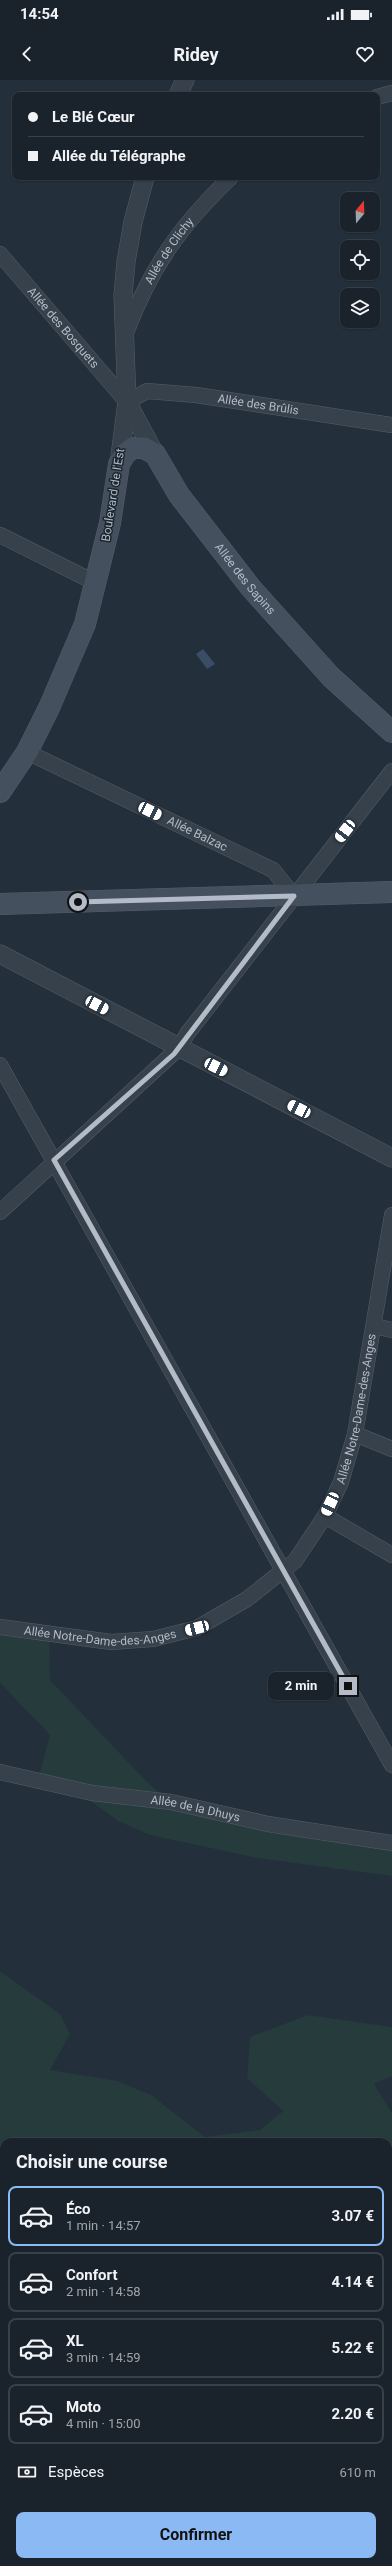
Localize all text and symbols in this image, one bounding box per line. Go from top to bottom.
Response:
text: 14:54 [20,5,59,23]
icon: back [16,43,38,65]
icon: heart [354,43,376,65]
text: Ridey [173,44,219,65]
text: Le Blé Cœur [52,108,135,126]
text: Allée du Télégraphe [52,147,186,165]
north arrow [340,192,380,232]
map controls [340,192,380,328]
street label: Allée de Clichy [142,214,197,287]
button: locate [340,240,380,280]
street label: Allée des Bosquets [25,284,102,371]
button: layers [340,288,380,328]
street label: Allée des Brûlis [217,391,300,418]
street label: Boulevard de l'Est [99,447,127,543]
street label: Allée des Sapins [212,540,278,617]
car [137,800,163,822]
street label: Allée Balzac [165,813,230,854]
car [333,818,357,844]
route start [69,893,87,911]
car [84,994,110,1016]
car [203,1056,229,1078]
car [286,1098,312,1120]
street label: Allée Notre-Dame-des-Anges [334,1333,379,1486]
car [319,1491,341,1517]
car [184,1619,210,1637]
street label: Allée Notre-Dame-des-Anges [23,1623,178,1649]
callout: 2 min [268,1672,334,1700]
route end [339,1677,357,1695]
text: 2 min [285,1678,317,1693]
street label: Allée de la Dhuys [150,1793,241,1824]
text: Choisir une course [16,2151,167,2172]
icon: car [18,2198,54,2234]
text: Éco [66,2200,91,2218]
text: 3.07 € [331,2207,374,2225]
text: 1 min · 14:57 [66,2218,141,2233]
icon: car [18,2264,54,2300]
text: Confort [66,2266,117,2284]
text: 4.14 € [331,2273,374,2291]
text: 2 min · 14:58 [66,2284,141,2299]
icon: car [18,2330,54,2366]
text: XL [66,2332,84,2350]
text: 5.22 € [331,2339,374,2357]
text: 3 min · 14:59 [66,2350,141,2365]
icon: car [18,2396,54,2432]
text: Moto [66,2398,101,2416]
text: 2.20 € [331,2405,374,2423]
text: 4 min · 15:00 [66,2416,141,2431]
icon: cash [16,2461,38,2483]
text: Espèces [48,2463,104,2481]
text: 610 m [339,2465,376,2480]
button: Confirmer [16,2512,376,2558]

